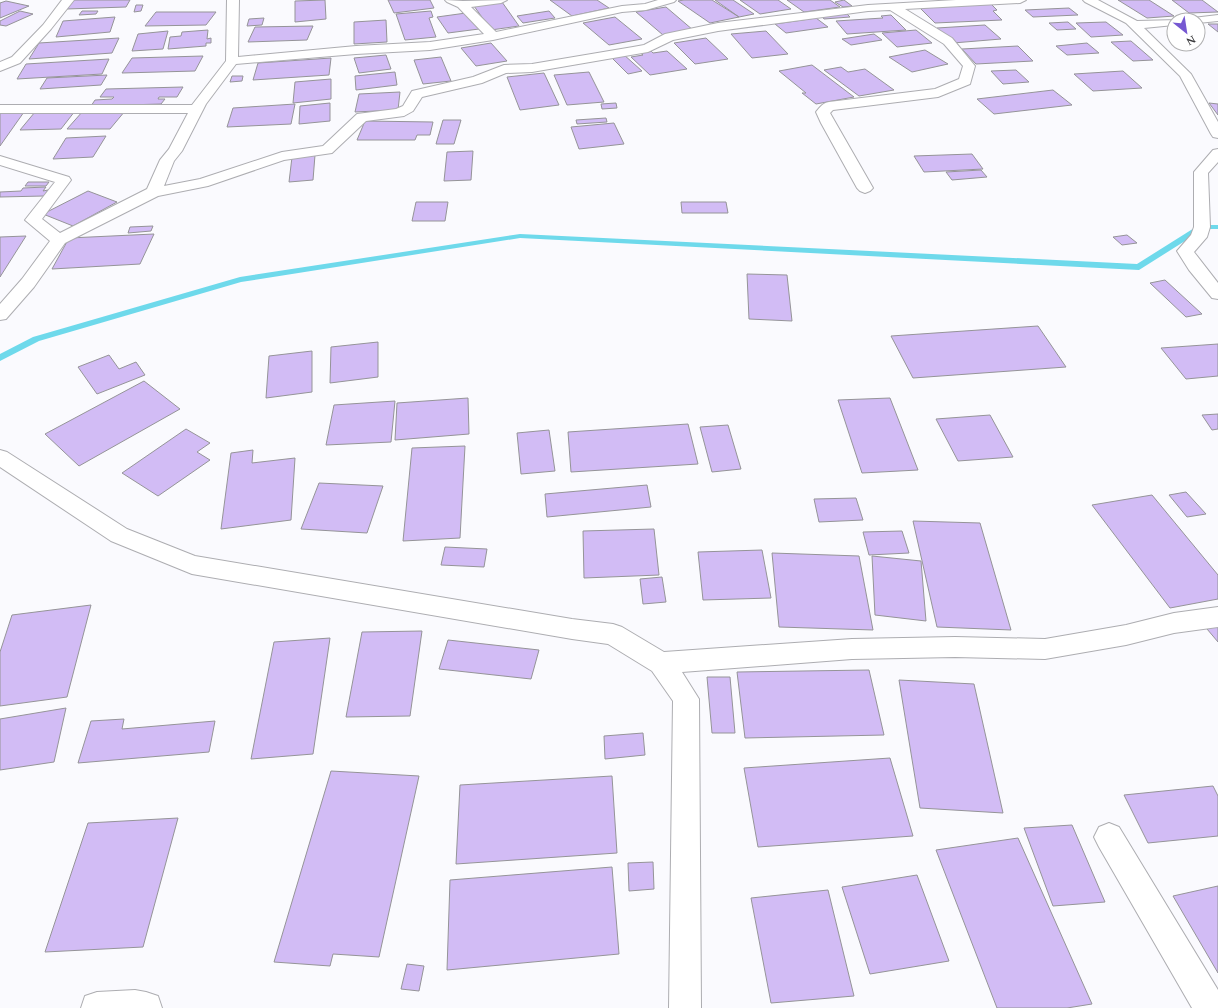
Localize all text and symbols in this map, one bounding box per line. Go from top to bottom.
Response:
north arrow [1166,12,1206,52]
text: N [1183,31,1199,50]

